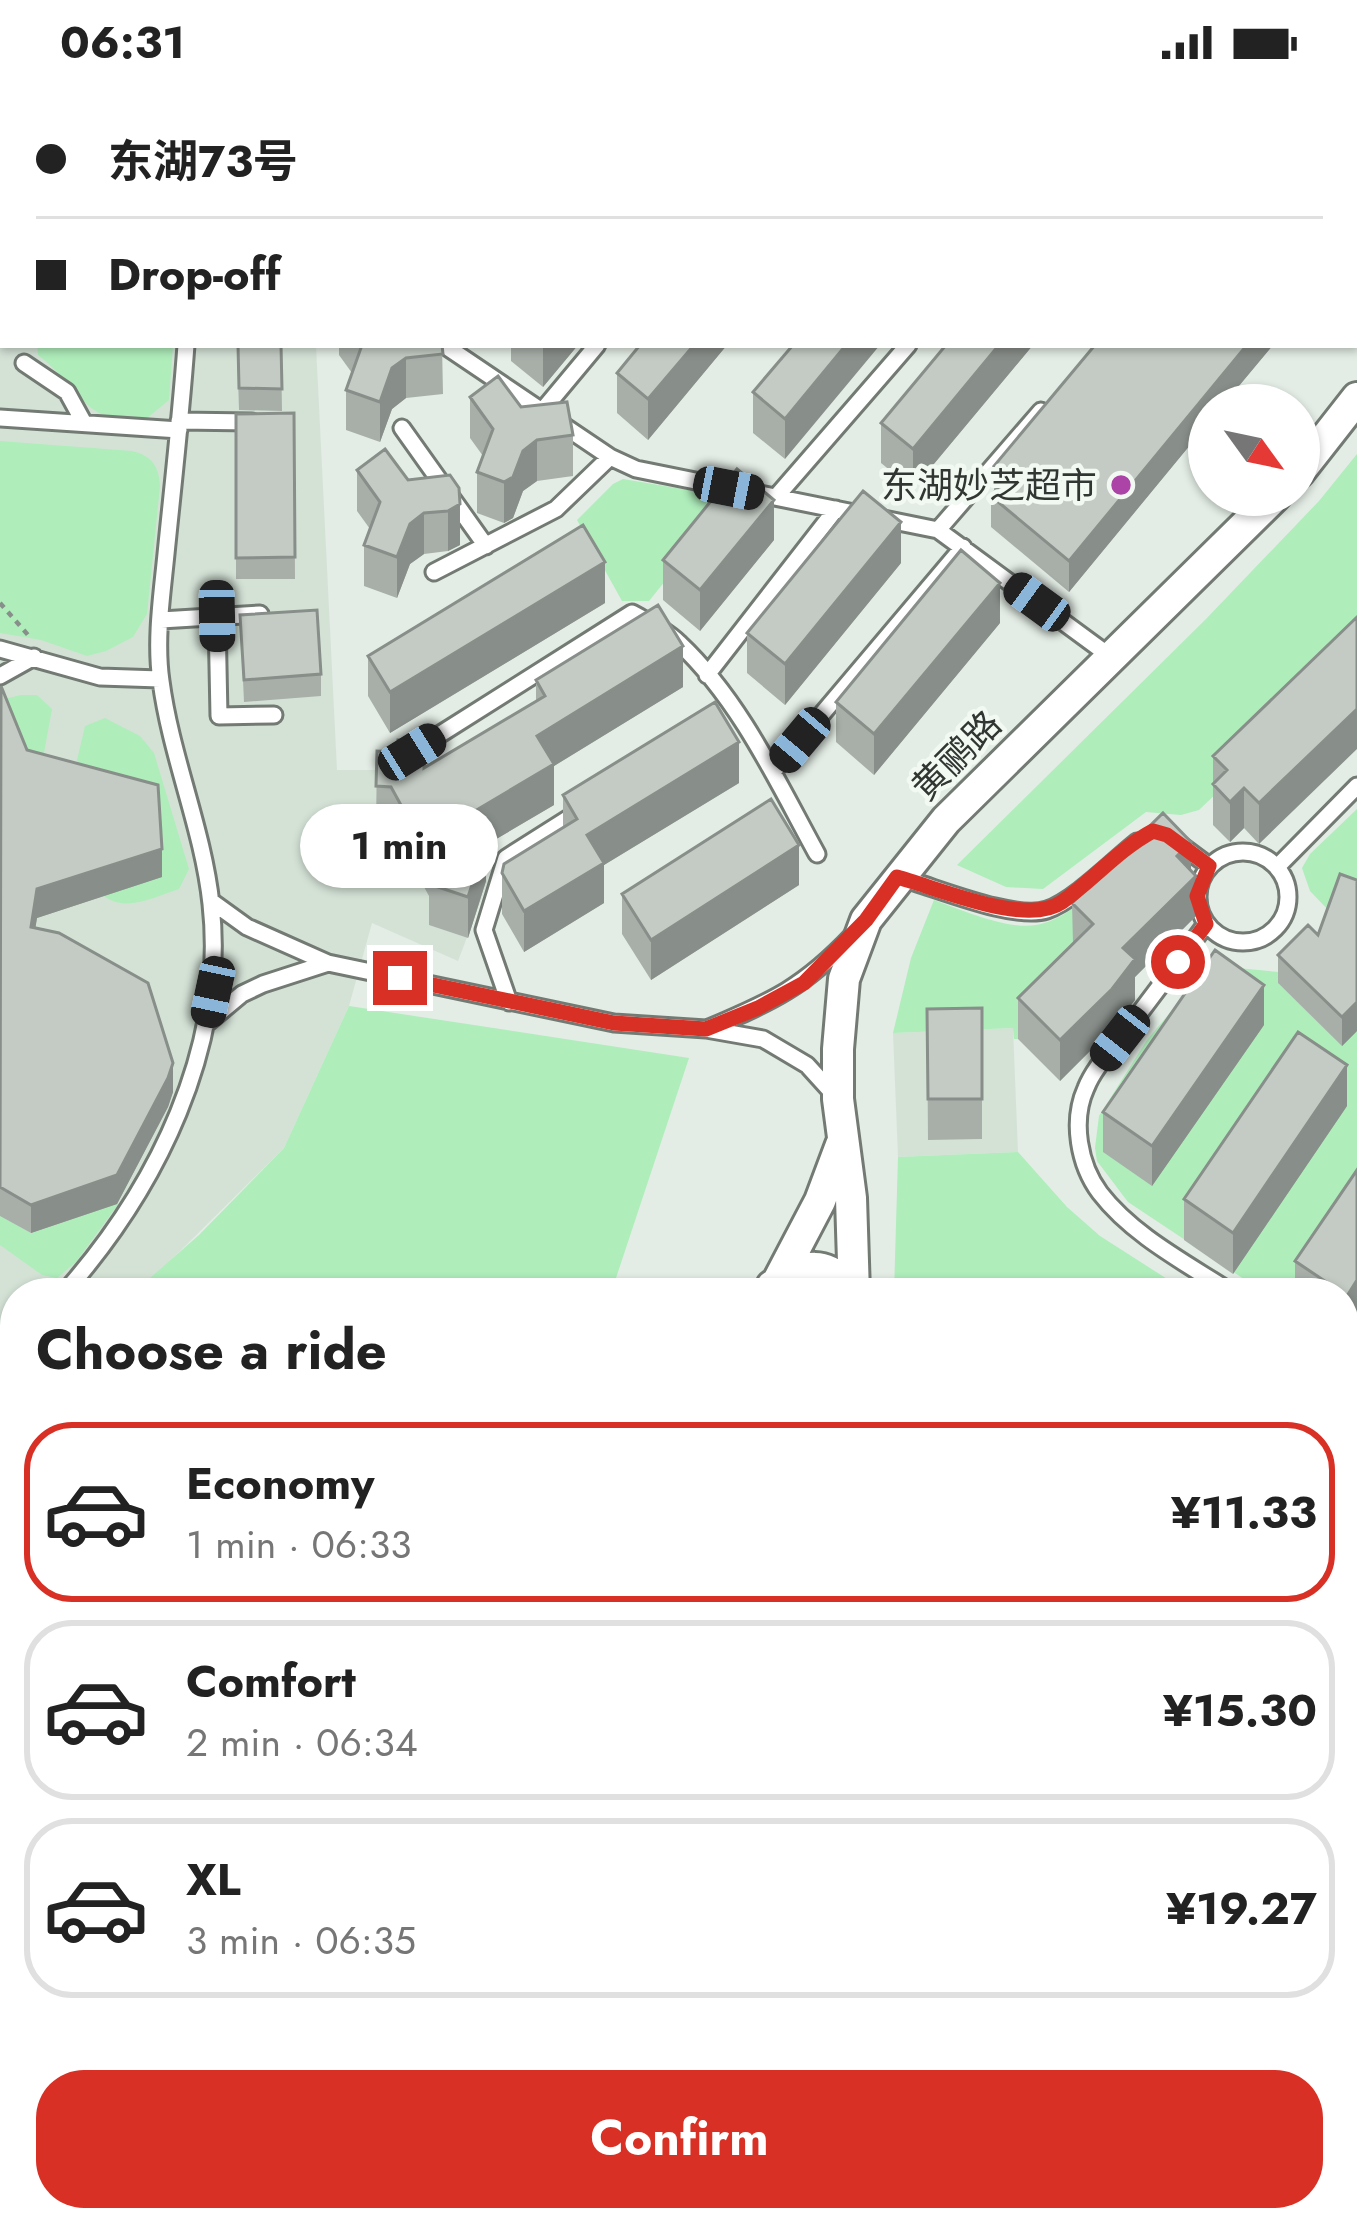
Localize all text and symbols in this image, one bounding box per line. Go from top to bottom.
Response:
text: 06:31 [60,10,185,75]
text: 东湖73号 [108,129,298,194]
text: Drop-off [108,242,281,307]
north arrow [1188,384,1320,516]
map controls [1188,384,1320,516]
place label: 东湖妙芝超市 [881,459,1097,511]
car [690,463,768,513]
marker: 东湖妙芝超市 [1108,472,1134,498]
car [997,566,1077,638]
car [198,580,236,652]
street label: 黄鹂路 [899,698,1013,812]
car [763,701,837,779]
car [372,718,452,786]
callout: 1 min [301,804,499,888]
text: 1 min [351,817,447,874]
route start [1151,935,1205,989]
route end [373,951,427,1005]
car [188,953,238,1031]
car [1084,999,1156,1077]
text: Choose a ride [36,1311,387,1389]
text: Economy [186,1451,374,1516]
icon: car [42,1458,150,1566]
text: ¥11.33 [1171,1480,1317,1545]
text: 1 min · 06:33 [186,1516,412,1573]
text: Comfort [186,1649,356,1714]
icon: car [42,1656,150,1764]
text: ¥15.30 [1163,1678,1317,1743]
text: 2 min · 06:34 [186,1714,418,1771]
text: XL [186,1847,241,1912]
icon: car [42,1854,150,1962]
text: ¥19.27 [1166,1876,1317,1941]
text: 3 min · 06:35 [186,1912,416,1969]
button: Confirm [36,2070,1323,2208]

